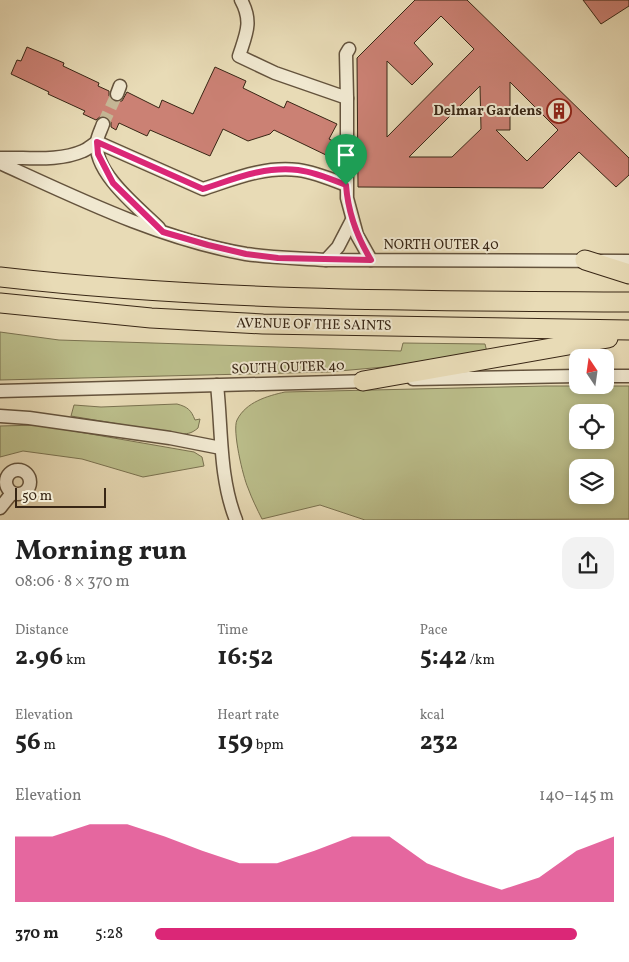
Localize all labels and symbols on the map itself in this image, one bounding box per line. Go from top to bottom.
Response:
building icon: Delmar Gardens [546,98,572,124]
place label: Delmar Gardens [434,102,542,121]
pin [325,134,367,185]
street label: NORTH OUTER 40 [383,236,499,255]
street label: AVENUE OF THE SAINTS [236,314,392,336]
north arrow [569,349,614,394]
street label: SOUTH OUTER 40 [231,357,345,379]
scale bar [15,484,106,508]

